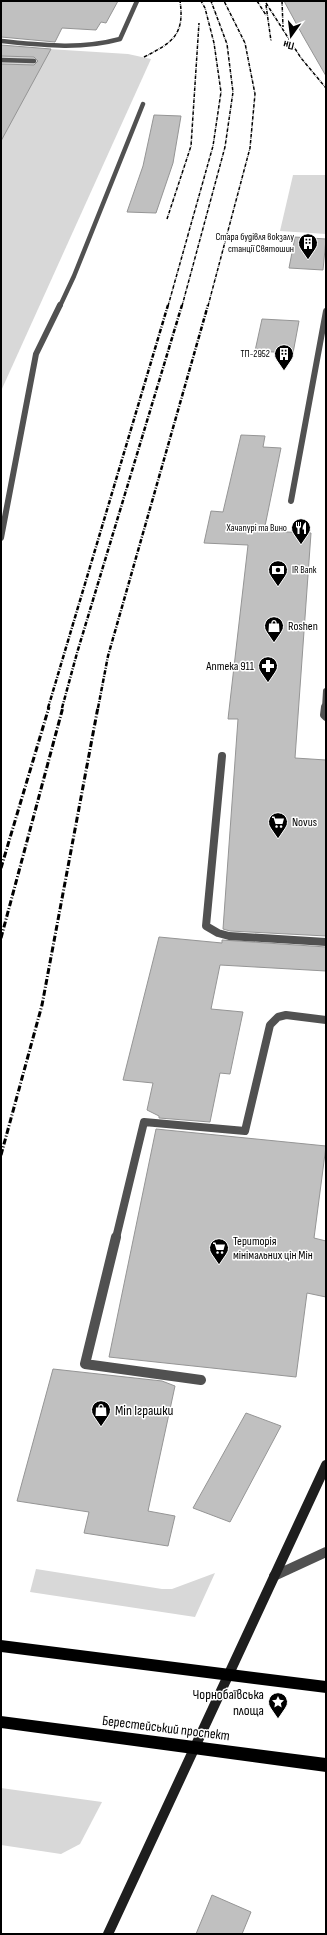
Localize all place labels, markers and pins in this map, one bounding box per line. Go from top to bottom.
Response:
place label: Стара будівля вокзалу станції Святошин [216,231,294,255]
building icon: Стара будівля вокзалу станції Святошин [297,232,319,260]
building icon: ТП-2952 [273,343,295,371]
place label: ТП-2952 [241,348,270,360]
restaurant icon: Хачапурі та Вино [290,517,312,545]
place label: Хачапурі та Вино [226,522,287,534]
bank icon: IR Bank [267,559,289,587]
place label: IR Bank [292,564,317,576]
shop icon: Roshen [263,615,285,643]
place label: Roshen [288,619,318,634]
pharmacy icon: Аптека 911 [257,655,279,683]
place label: Аптека 911 [205,659,255,674]
supermarket icon: Novus [267,811,289,839]
place label: Novus [292,815,317,830]
place label: Територія мінімальних цін Мін [233,1234,313,1263]
supermarket icon: Територія мінімальних цін Мін [208,1237,230,1265]
shop icon: Min Іграшки [90,1399,112,1427]
place label: Min Іграшки [115,1402,173,1419]
place label: Чорнобаївська площа [193,1686,264,1719]
place icon: Чорнобаївська площа [267,1691,289,1719]

